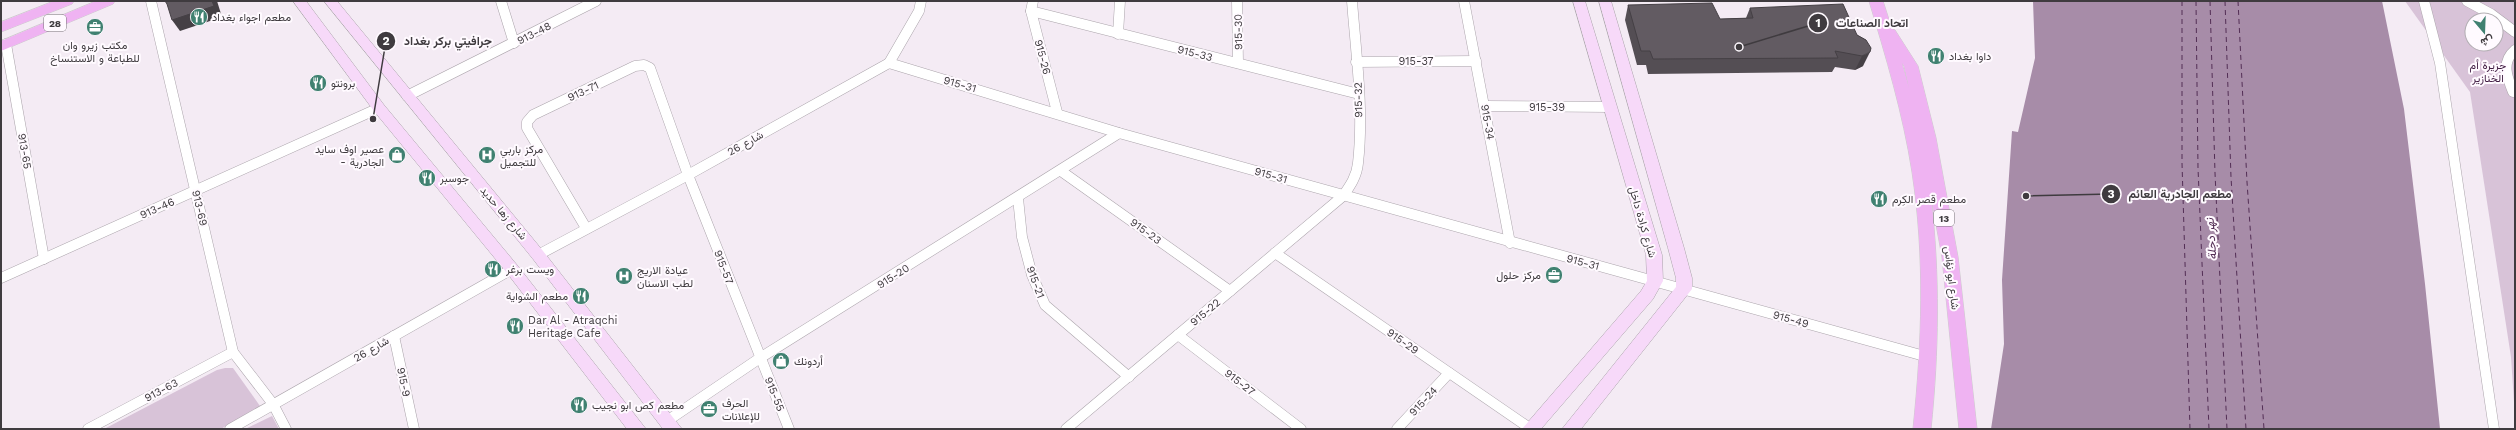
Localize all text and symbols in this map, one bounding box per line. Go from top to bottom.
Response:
restaurant icon: مطعم اجواء بغداد [189,7,209,27]
place label: مطعم اجواء بغداد [212,11,291,25]
callout: اتحاد الصناعات [1808,11,1917,35]
north arrow [2464,12,2504,52]
street label: 915-30 [1232,14,1245,50]
road number: 28 [44,15,66,31]
text: 1 [1815,16,1821,30]
text: اتحاد الصناعات [1836,16,1908,30]
office icon: مكتب زيرو وان للطباعة و الاستنساخ [85,17,105,37]
street label: 913-48 [515,19,554,48]
callout: جرافيتي بركر بغداد [376,29,500,53]
text: ش [2479,33,2495,49]
text: 2 [382,34,390,48]
text: جرافيتي بركر بغداد [404,34,492,51]
street label: 915-26 [1032,38,1054,76]
place label: مكتب زيرو وان للطباعة و الاستنساخ [50,39,140,66]
street label: 915-33 [1176,43,1214,64]
restaurant icon: داوا بغداد [1926,46,1946,66]
place label: داوا بغداد [1949,50,1991,63]
street label: 915-37 [1398,55,1434,68]
park label: جزيرة أم الخنازير [2470,59,2506,85]
restaurant icon: برونتو [308,73,328,93]
street label: 915-31 [942,74,978,95]
place label: برونتو [331,77,355,90]
street label: 913-71 [566,79,601,104]
street label: 915-32 [1352,82,1365,118]
street label: 915-39 [1529,101,1565,114]
street label: 915-34 [1478,103,1497,141]
street label: شارع 26 [725,128,766,159]
street label: 913-65 [15,132,34,170]
place label: عصير اوف سايد - الجادرية [315,143,384,169]
place label: مركز باربي للتجميل [500,143,543,169]
shop icon: عصير اوف سايد - الجادرية [387,145,407,165]
hospital icon: مركز باربي للتجميل [477,145,497,165]
street label: 915-31 [1253,165,1289,186]
restaurant icon: جوسبر [417,168,437,188]
place label: جوسبر [439,172,469,185]
callout: مطعم الجادرية العائم [2101,182,2240,206]
street label: شارع زها حديد [477,184,530,243]
street label: شارع كرادة داخل [1625,185,1659,260]
text: 3 [2107,187,2115,201]
text: مطعم الجادرية العائم [2128,187,2232,202]
street label: 913-69 [189,189,210,228]
restaurant icon: مطعم قصر الكِرم [1869,189,1889,209]
place label: مطعم قصر الكِرم [1892,193,1966,207]
street label: 913-46 [138,195,177,222]
road number: 13 [1934,210,1954,226]
street label: 915-23 [1128,216,1164,247]
water label: نهر دجلة [2203,217,2220,260]
street label: شارع ابو نؤاس [1940,246,1962,311]
street label: 915-57 [711,248,736,286]
street label: 915-31 [1565,252,1601,273]
restaurant icon: ويست برغر [483,259,503,279]
street label: 915-20 [875,261,912,291]
place label: ويست برغر [505,263,554,276]
place label: عيادة الاريج لطب الاسنان [637,264,693,290]
street label: 915-21 [1024,264,1047,300]
office icon: مركز حلول [1544,265,1564,285]
hospital icon: عيادة الاريج لطب الاسنان [614,266,634,286]
place label: مركز حلول [1496,269,1541,282]
restaurant icon: مطعم الشواية [571,286,591,306]
place label: مطعم الشواية [506,290,568,304]
street label: 915-22 [1188,296,1223,329]
street label: 915-49 [1771,308,1810,331]
place label: Dar Al - Atraqchi Heritage Cafe [528,314,618,340]
restaurant icon: Dar Al - Atraqchi Heritage Cafe [505,316,525,336]
street label: 915-29 [1384,326,1421,357]
street label: شارع 26 [351,334,392,366]
shop icon: أردونك [771,351,791,371]
place label: أردونك [794,355,823,368]
street label: 915-9 [394,366,413,398]
street label: 915-27 [1222,366,1257,398]
street label: 915-55 [762,375,787,413]
street label: 913-63 [142,376,180,405]
street label: 915-24 [1407,384,1440,419]
restaurant icon: مطعم كص ابو نجيب [569,395,589,415]
place label: الحرف للإعلانات [722,397,760,423]
place label: مطعم كص ابو نجيب [592,399,684,413]
office icon: الحرف للإعلانات [699,399,719,419]

